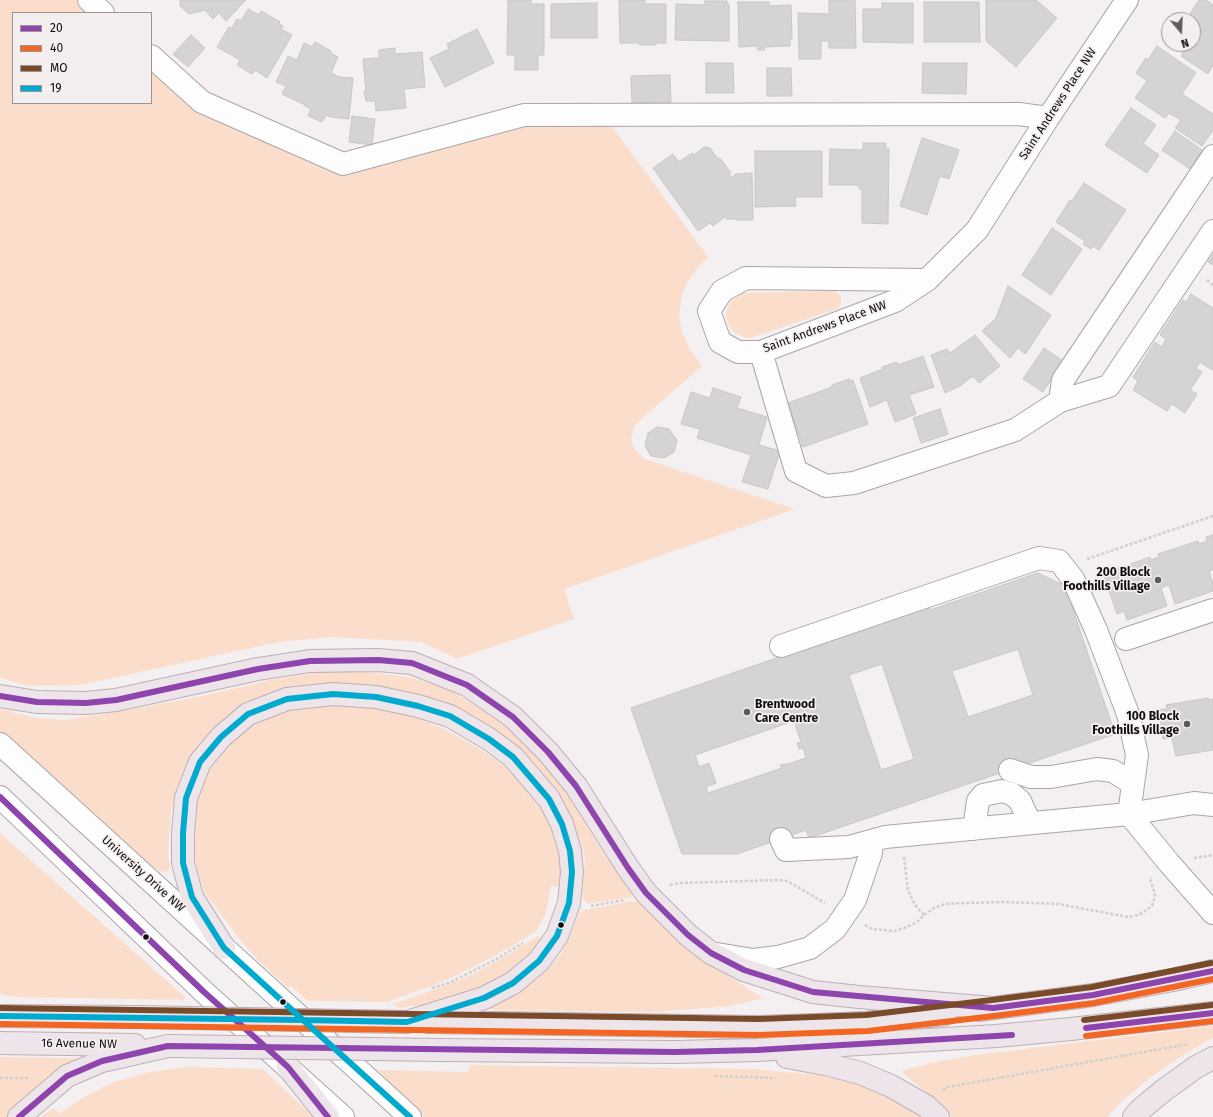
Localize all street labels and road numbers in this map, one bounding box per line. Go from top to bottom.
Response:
street label: Saint Andrews Place NW [1016,45,1100,163]
street label: Saint Andrews Place NW [761,298,889,356]
street label: University Drive NW [98,833,188,915]
street label: 16 Avenue NW [41,1036,117,1052]

